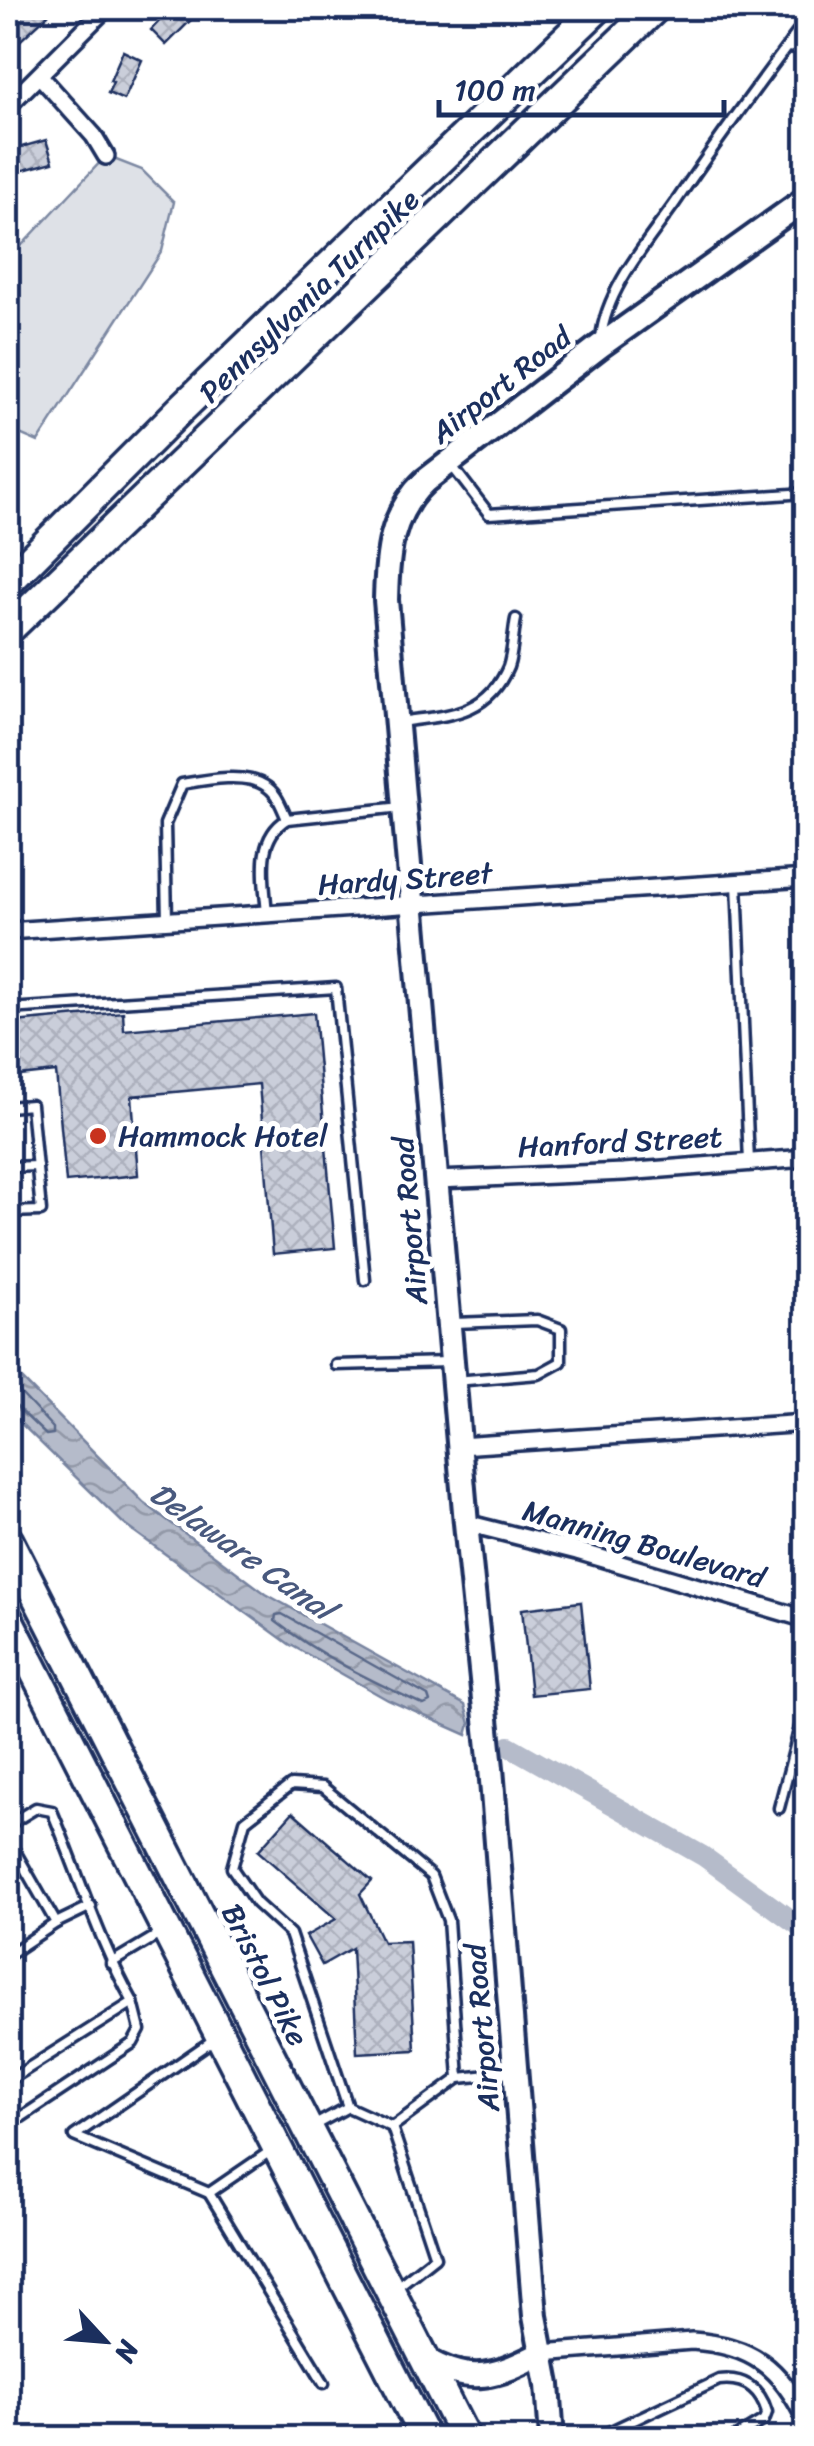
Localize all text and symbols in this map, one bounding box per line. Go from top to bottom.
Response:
scale bar [439,55,724,117]
text: 100 m [454,63,536,117]
street label: Pennsylvania Turnpike [185,175,433,417]
street label: Airport Road [417,311,586,459]
street label: Hardy Street [316,846,496,912]
place label: Hammock Hotel [118,1109,328,1163]
street label: Hanford Street [516,1110,724,1174]
marker: Hammock Hotel [87,1125,109,1147]
street label: Airport Road [376,1133,444,1308]
water label: Delaware Canal [137,1466,352,1640]
street label: Manning Boulevard [516,1484,774,1605]
street label: Bristol Pike [206,1894,324,2056]
street label: Airport Road [448,1940,516,2115]
north arrow [55,2291,155,2391]
text: N [100,2331,154,2372]

